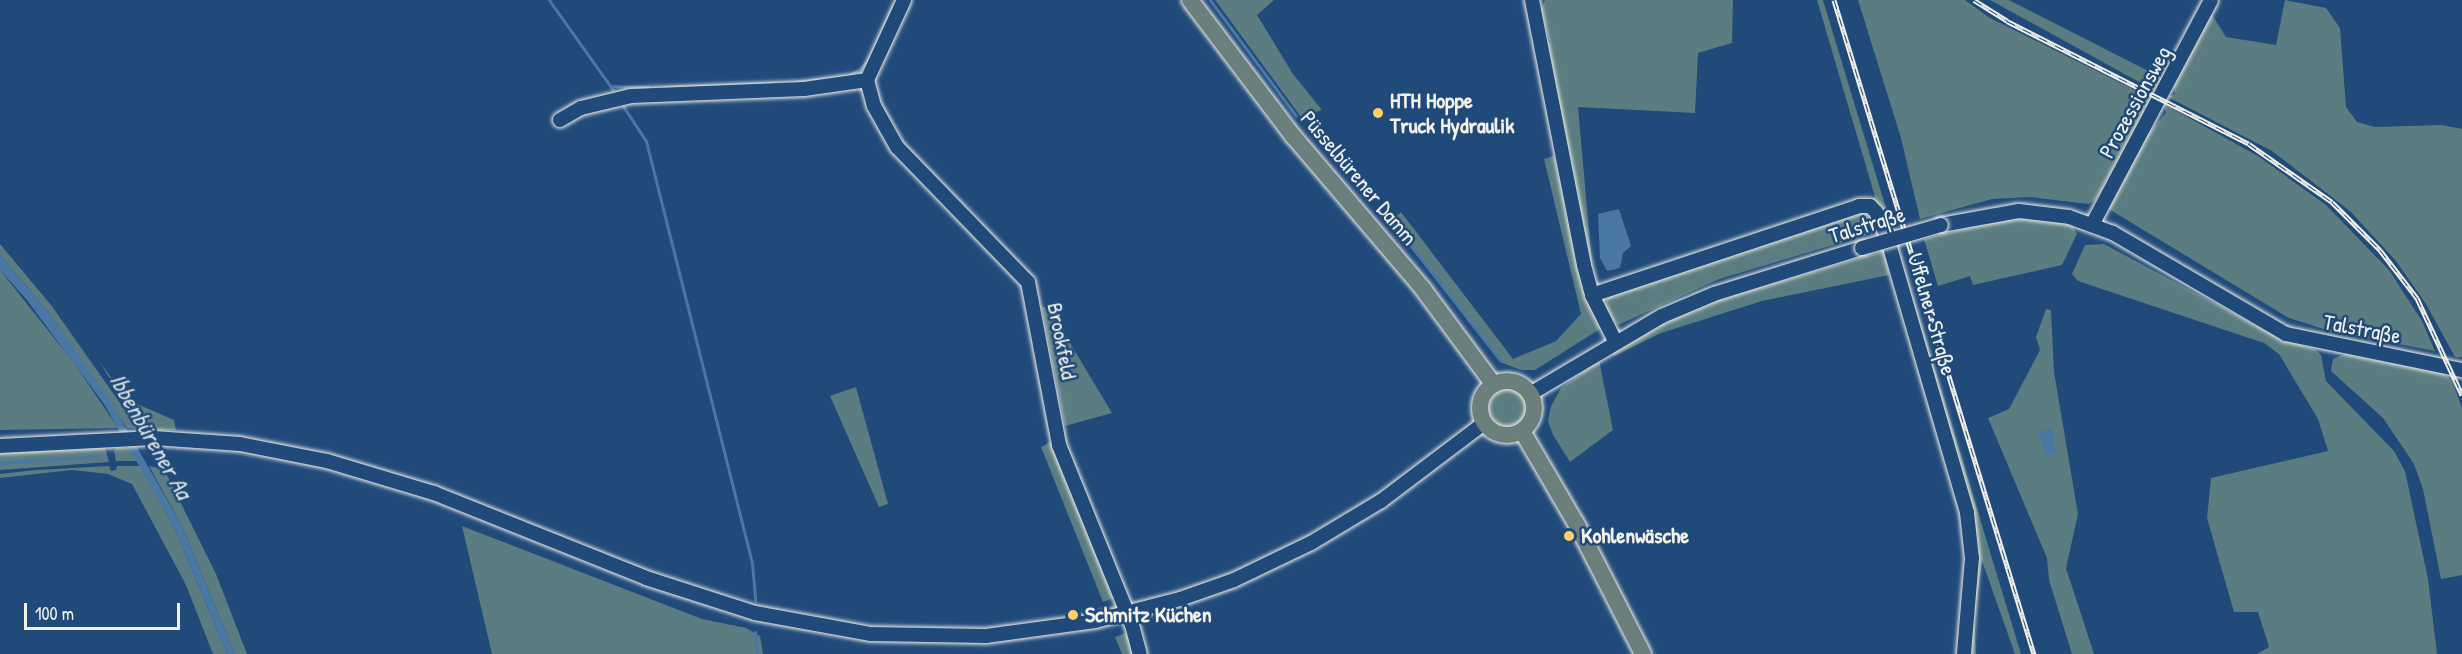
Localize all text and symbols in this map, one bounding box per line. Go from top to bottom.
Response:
street label: Prozessionsweg [2093,41,2177,163]
place label: HTH Hoppe Truck Hydraulik [1390,87,1514,138]
street label: Püsselbürener Damm [1295,105,1423,251]
marker: HTH Hoppe Truck Hydraulik [1371,106,1385,120]
street label: Talstraße [1826,201,1908,249]
street label: Uffelner Straße [1902,250,1962,378]
street label: Brookfeld [1042,300,1082,382]
street label: Talstraße [2321,309,2403,349]
water label: Ibbenbürener Aa [103,368,199,504]
place label: Kohlenwäsche [1581,523,1689,549]
marker: Kohlenwäsche [1562,529,1576,543]
scale bar [27,591,183,629]
text: 100 m [35,601,74,626]
place label: Schmitz Küchen [1085,602,1212,628]
marker: Schmitz Küchen [1066,608,1080,622]

